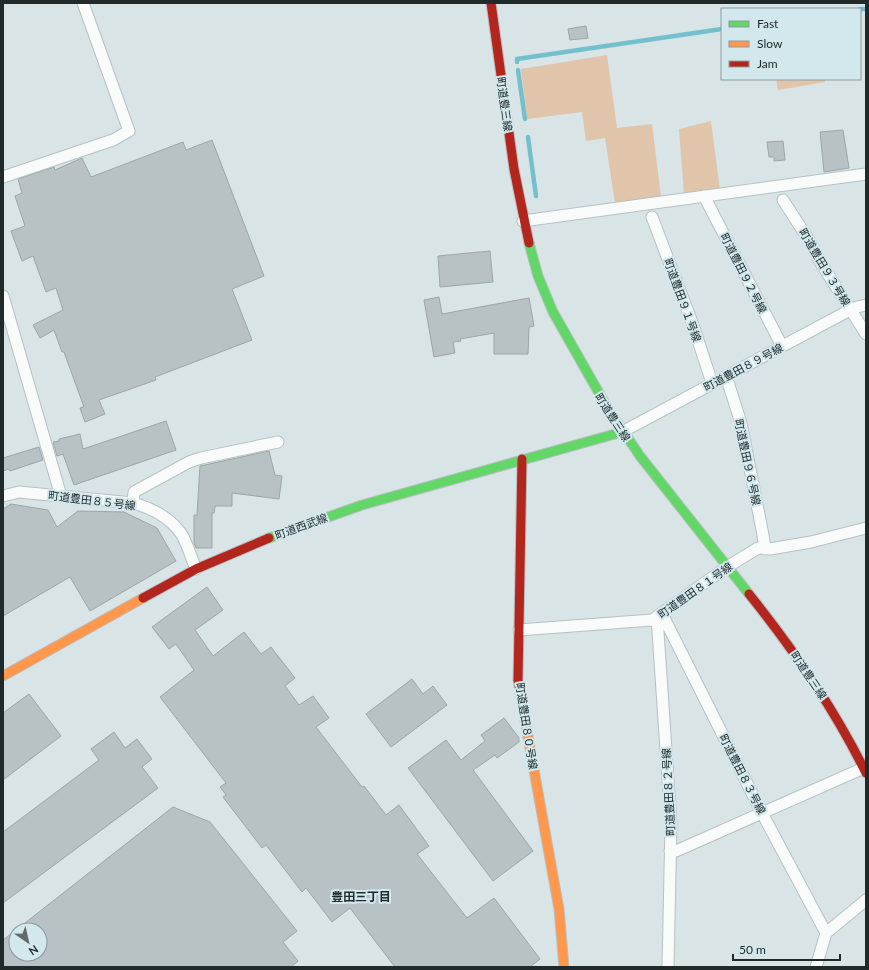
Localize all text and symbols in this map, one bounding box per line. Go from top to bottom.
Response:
legend [721,8,861,80]
text: Fast [757,16,779,31]
text: Slow [757,36,783,51]
text: Jam [757,56,778,71]
street label: 町道豊三線 [495,76,515,132]
street label: 町道豊田９３号線 [797,226,853,308]
street label: 町道豊田９２号線 [718,231,770,315]
street label: 町道豊田９１号線 [662,256,704,344]
street label: 町道豊田８９号線 [701,341,785,393]
street label: 町道豊三線 [593,390,633,444]
street label: 町道豊田９６号線 [732,418,764,506]
street label: 町道豊田８５号線 [48,488,136,512]
street label: 町道西武線 [273,510,329,542]
street label: 町道豊田８１号線 [655,559,735,621]
street label: 町道豊三線 [788,649,830,701]
street label: 町道豊田８０号線 [514,682,540,770]
street label: 町道豊田８３号線 [717,732,769,816]
street label: 町道豊田８２号線 [659,748,677,836]
district label: 豊田三丁目 [331,889,391,904]
north arrow [8,922,48,962]
scale bar [733,936,840,962]
text: 50 m [739,942,766,957]
text: N [27,943,41,958]

